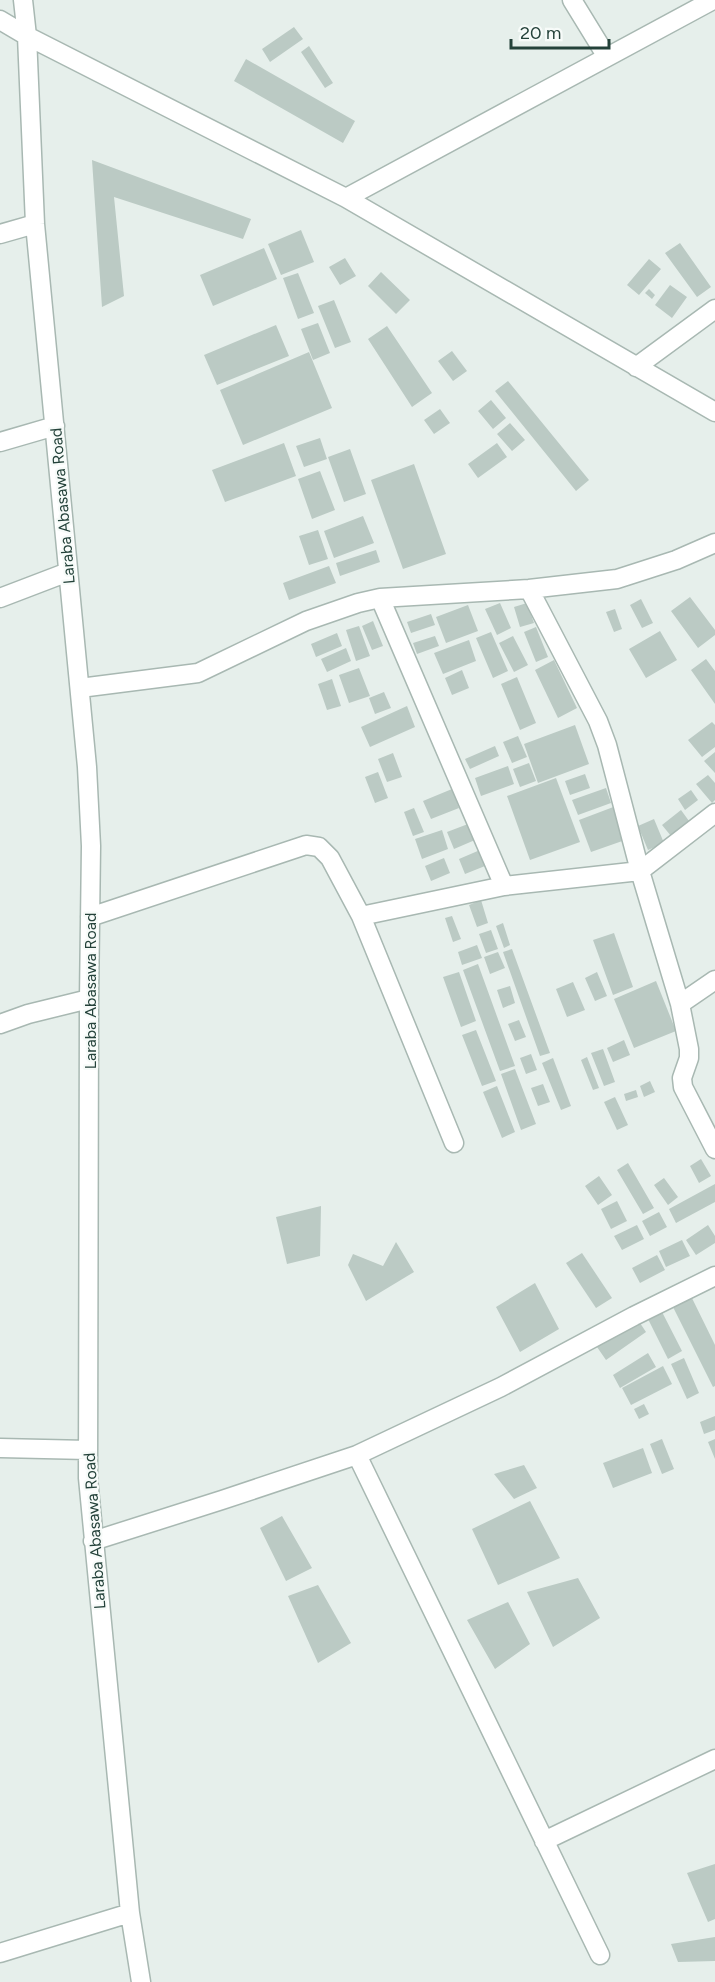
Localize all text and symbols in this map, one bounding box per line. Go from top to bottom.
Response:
scale bar [511,12,608,50]
text: 20 m [520,22,561,44]
street label: Laraba Abasawa Road [46,427,79,585]
street label: Laraba Abasawa Road [81,913,100,1069]
street label: Laraba Abasawa Road [80,1452,109,1610]

